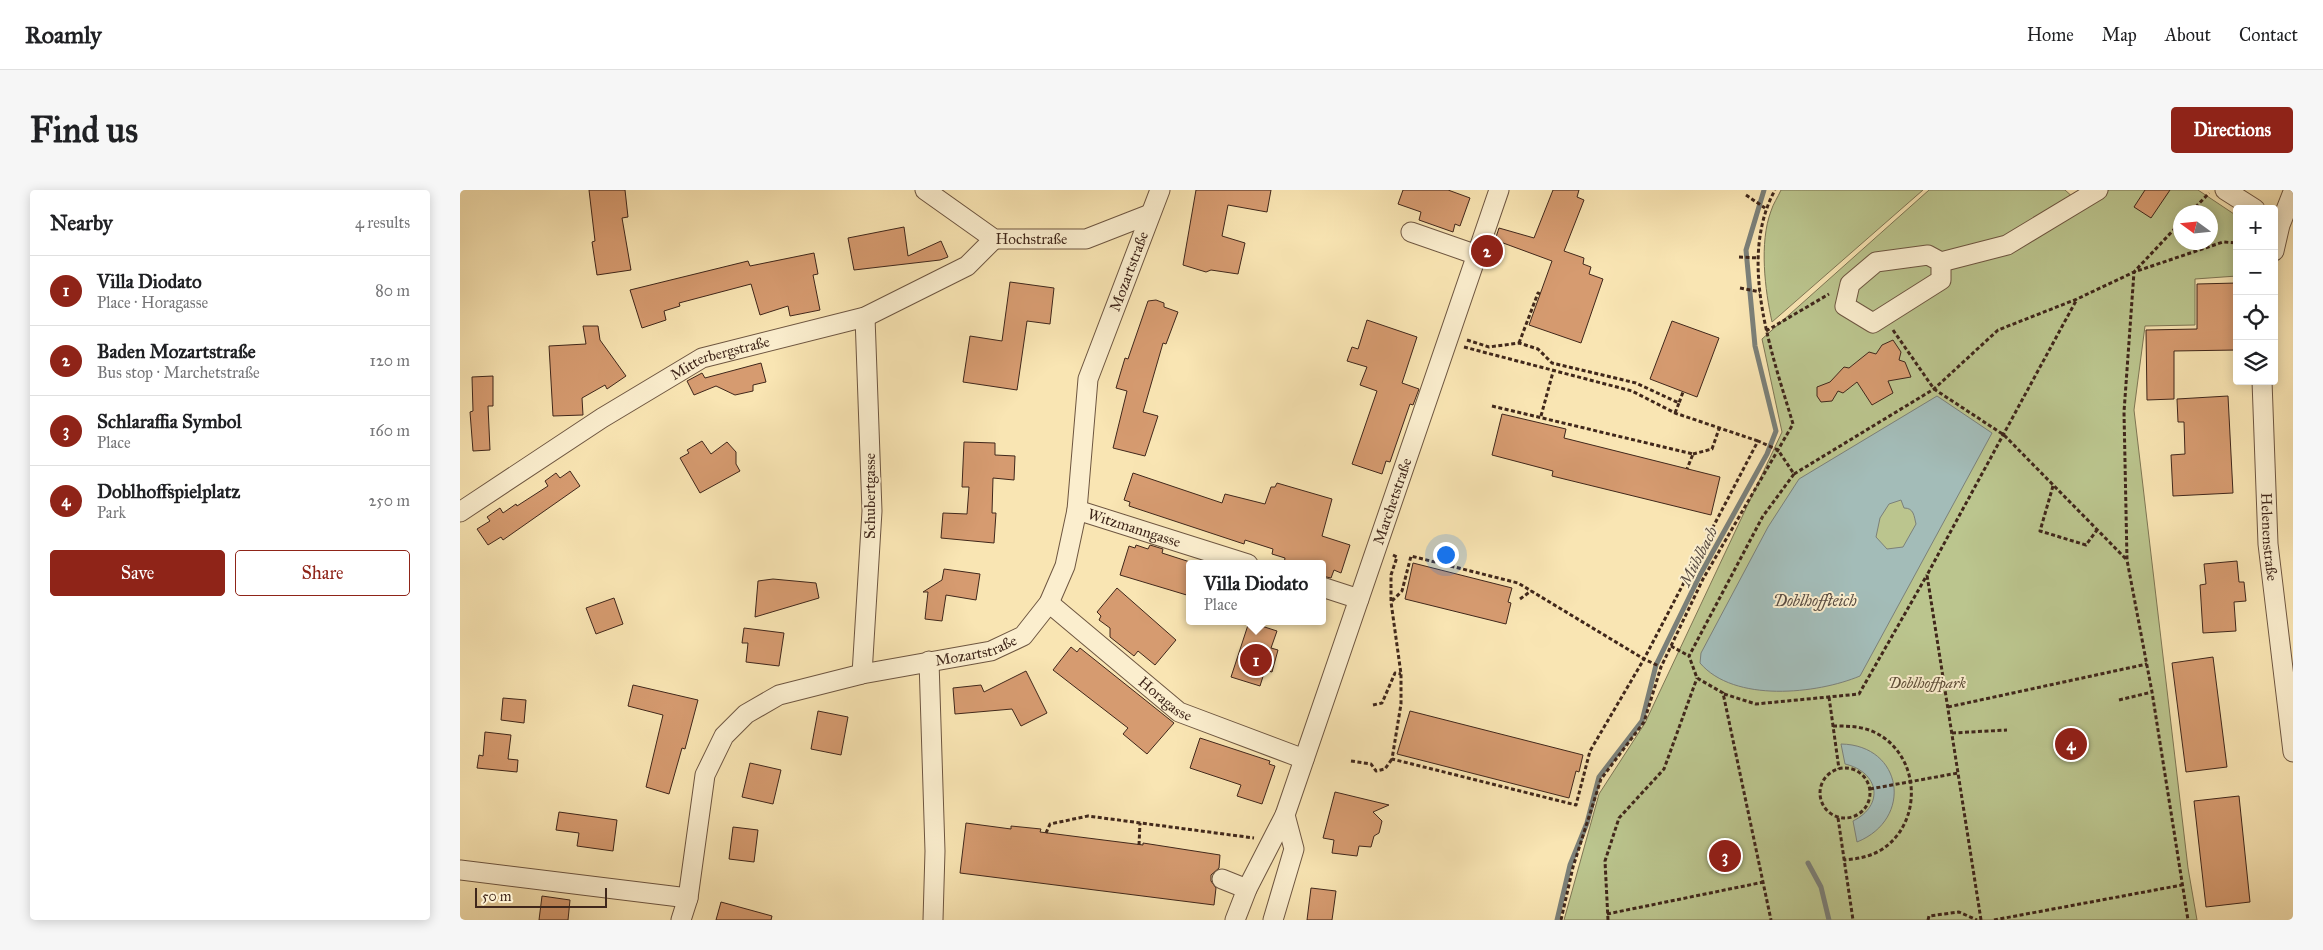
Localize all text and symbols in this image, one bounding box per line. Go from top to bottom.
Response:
text: Roamly [25,20,102,50]
text: Home [2027,24,2074,46]
text: Map [2102,24,2137,46]
text: About [2165,24,2211,46]
text: Contact [2239,24,2298,46]
button: Directions [2171,107,2293,153]
text: Find us [30,109,138,152]
north arrow [2173,205,2218,250]
map controls [2233,205,2278,385]
button: + [2233,205,2278,250]
text: Nearby [50,210,113,236]
text: 4 results [355,213,410,232]
street label: Mozartstraße [1106,229,1152,314]
street label: Hochstraße [995,230,1067,248]
pin: 2 [1471,232,1503,270]
button: − [2233,250,2278,295]
text: Villa Diodato [97,270,202,293]
text: 1 [63,281,69,300]
text: 80 m [375,281,410,300]
text: Place · Horagasse [97,293,208,312]
button: locate [2233,295,2278,340]
street label: Mitterbergstraße [667,332,772,384]
text: Baden Mozartstraße [97,340,256,363]
button: layers [2233,340,2278,385]
text: 2 [62,351,70,370]
text: 120 m [370,351,410,370]
text: Bus stop · Marchetstraße [97,363,260,382]
text: Schlaraffia Symbol [97,410,242,433]
text: 3 [63,421,69,440]
text: 160 m [369,421,410,440]
text: Place [97,433,131,452]
street label: Schubertgasse [861,453,879,539]
street label: Marchetstraße [1369,456,1416,547]
text: Doblhoffspielplatz [97,480,240,503]
text: 4 [62,491,70,510]
text: 250 m [369,491,410,510]
street label: Helenenstraße [2257,492,2281,582]
text: Park [97,503,126,522]
street label: Witzmanngasse [1086,505,1183,551]
water label: Mühlbach [1675,523,1722,591]
your location [1433,542,1459,568]
button: Save [50,550,225,596]
button: Share [235,550,410,596]
popup [1186,560,1326,625]
text: Villa Diodato [1204,572,1308,595]
water label: Doblhoffteich [1773,591,1857,611]
text: Place [1204,595,1237,614]
street label: Mozartstraße [934,631,1020,670]
pin: 1 [1240,641,1272,679]
street label: Horagasse [1135,673,1194,725]
park label: Doblhoffpark [1888,674,1966,693]
pin: 4 [2055,725,2087,763]
pin: 3 [1709,837,1741,875]
scale bar [475,885,608,908]
text: 50 m [482,888,511,905]

